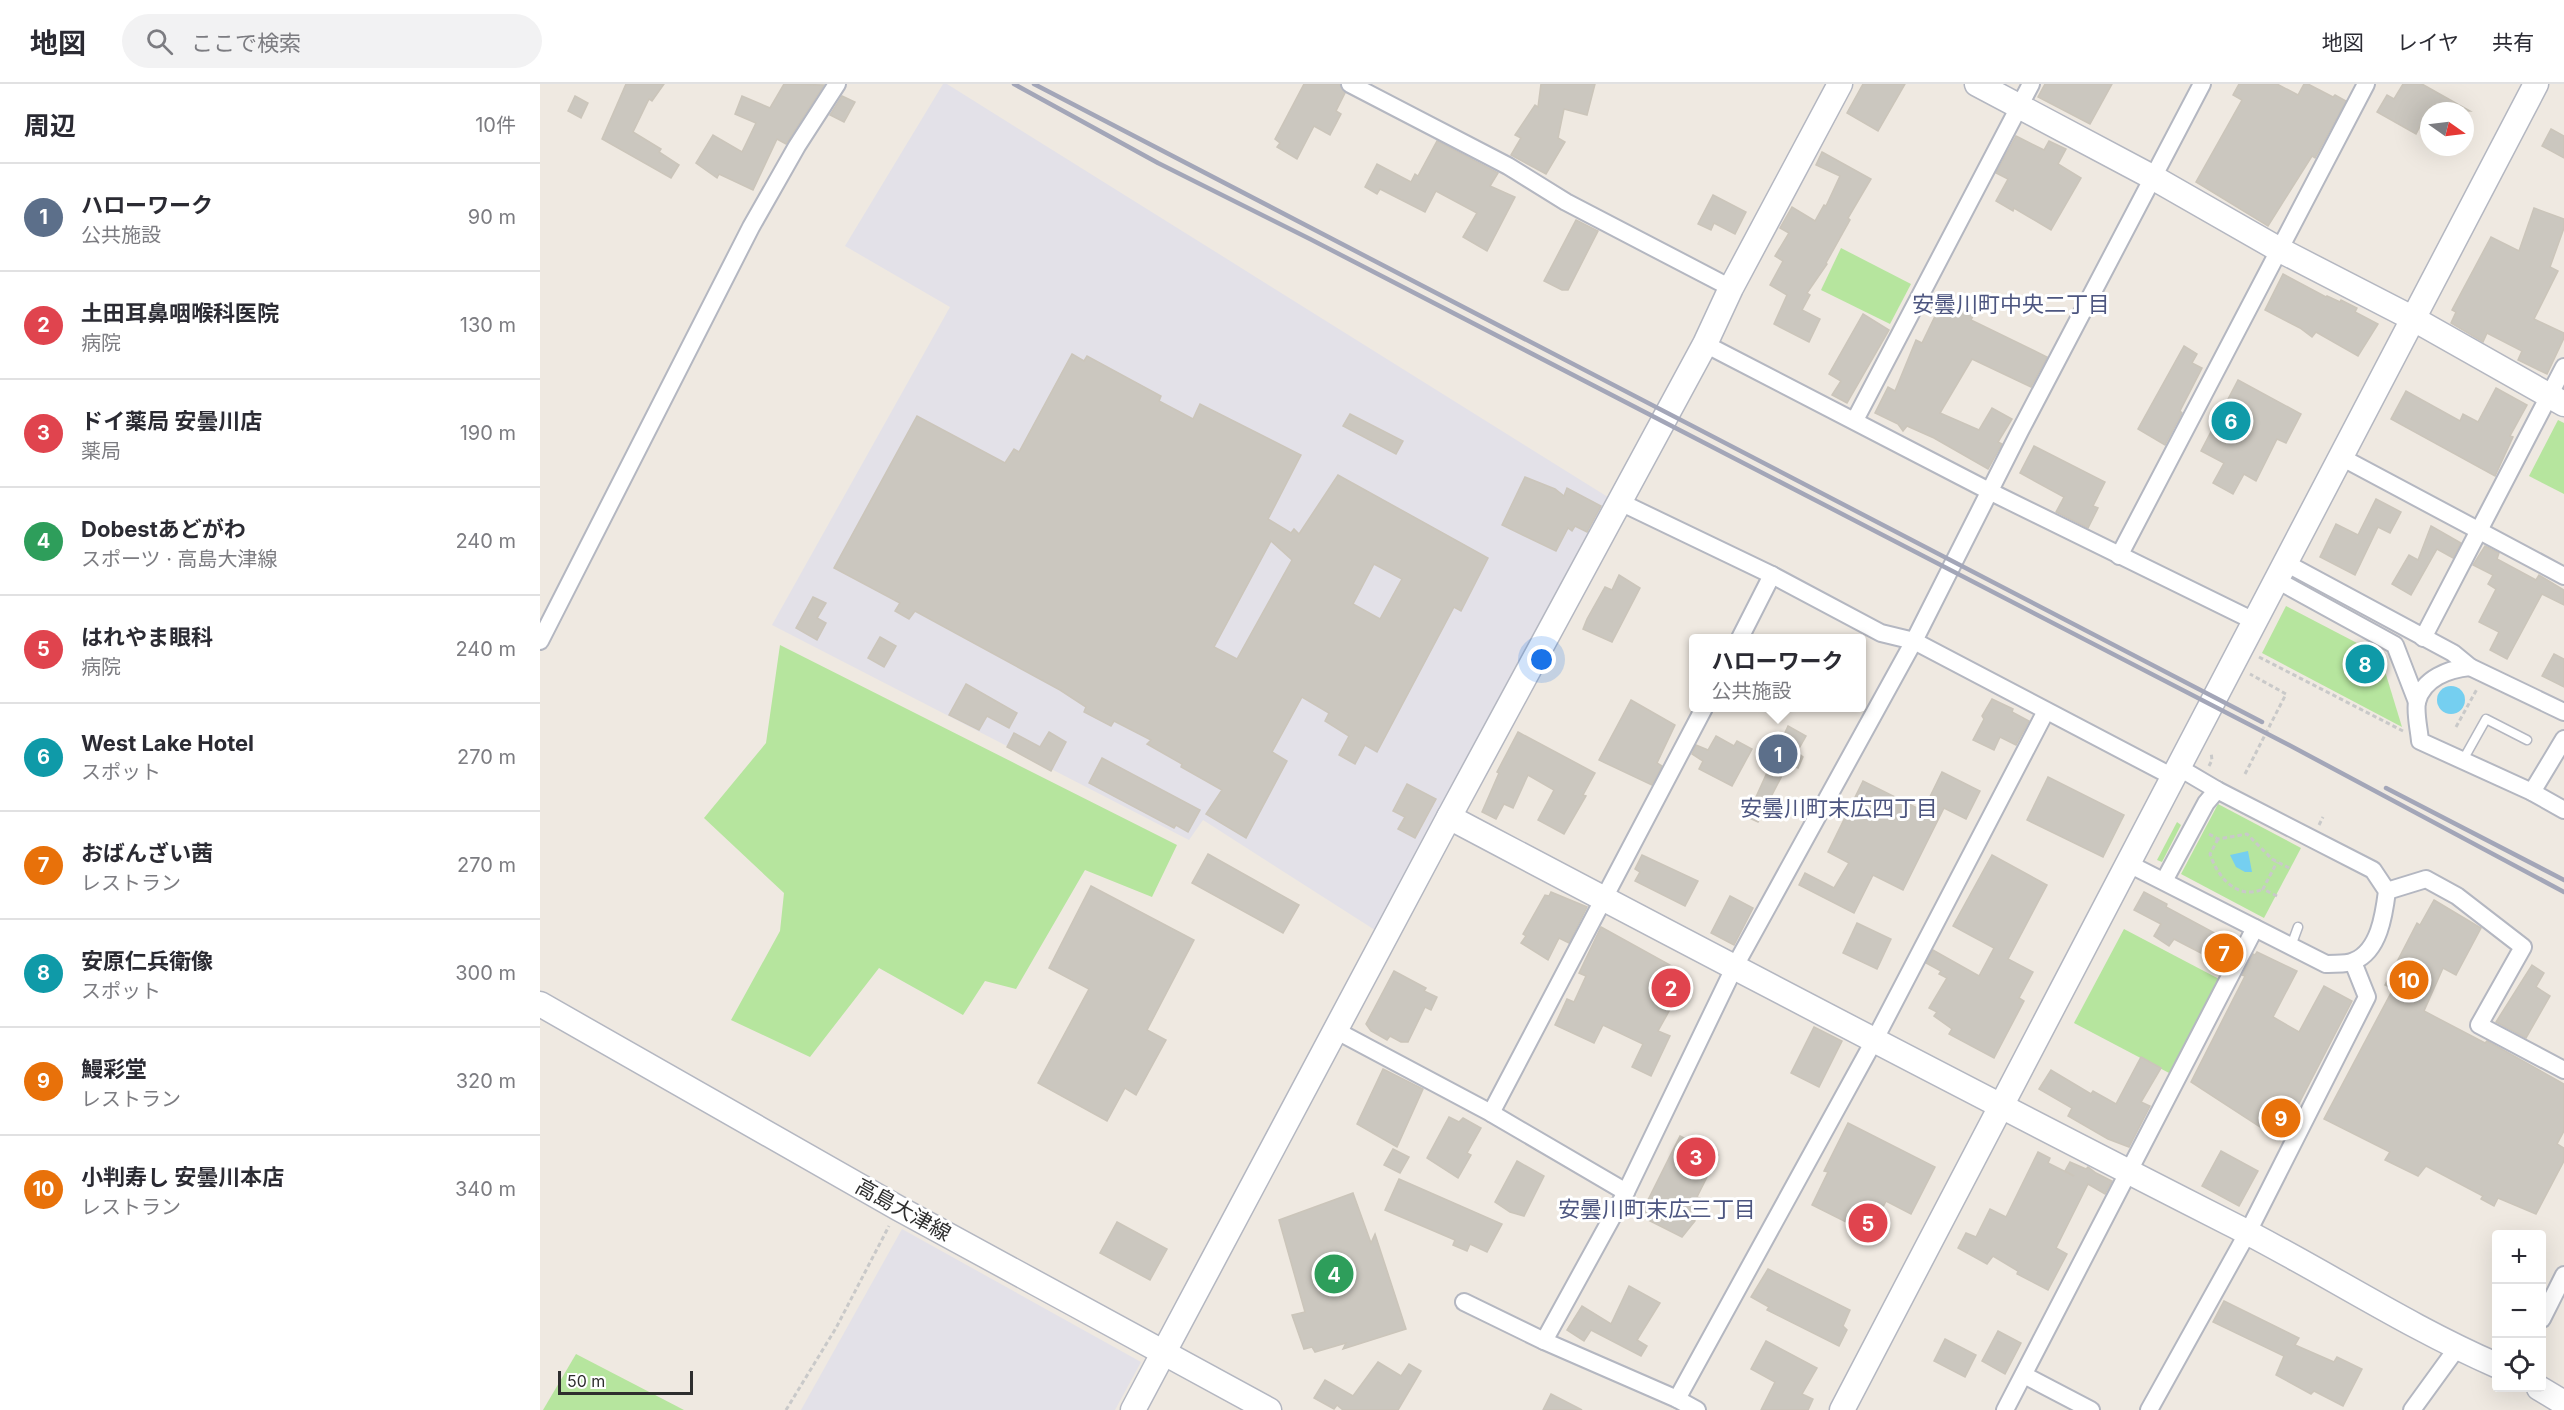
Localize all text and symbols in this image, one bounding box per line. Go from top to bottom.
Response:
search box [122,14,542,68]
icon: search [143,25,176,58]
text: 地図 [30,26,86,60]
text: ここで検索 [191,30,301,56]
text: 地図 [2322,30,2364,55]
text: レイヤ [2397,30,2459,55]
text: 共有 [2492,30,2534,55]
north arrow [2420,102,2474,156]
text: 周辺 [24,110,76,141]
text: 10件 [475,113,516,137]
text: ハローワーク [81,192,213,218]
text: 1 [39,205,48,229]
text: 90 m [468,205,516,229]
text: 公共施設 [81,223,161,247]
district label: 安曇川町中央二丁目 [1912,291,2110,317]
text: 土田耳鼻咽喉科医院 [81,300,279,326]
text: 2 [37,313,50,337]
text: 130 m [460,313,516,337]
text: 病院 [81,331,121,355]
pin: 6 [2212,398,2250,444]
text: ドイ薬局 安曇川店 [81,408,262,434]
text: 3 [37,421,50,445]
text: 190 m [460,421,516,445]
text: 薬局 [81,439,121,463]
text: Dobestあどがわ [81,516,246,542]
text: 4 [37,529,50,553]
text: 240 m [455,529,516,553]
text: スポーツ · 高島大津線 [81,547,278,571]
text: はれやま眼科 [81,624,213,650]
popup [1689,634,1866,712]
text: 5 [37,637,50,661]
text: 240 m [455,637,516,661]
pin: 8 [2346,642,2384,686]
your location [1527,645,1556,674]
text: ハローワーク [1711,648,1844,674]
text: 病院 [81,655,121,679]
text: 公共施設 [1711,679,1791,703]
text: West Lake Hotel [81,730,254,756]
pin: 1 [1758,732,1798,776]
text: 6 [37,745,50,769]
text: 270 m [457,745,516,769]
text: スポット [81,760,161,784]
district label: 安曇川町末広四丁目 [1740,795,1938,821]
text: おばんざい茜 [81,840,213,866]
text: 7 [38,853,49,877]
text: 270 m [457,853,516,877]
text: レストラン [81,871,181,895]
pin: 7 [2204,930,2244,976]
text: 安原仁兵衛像 [81,948,213,974]
pin: 10 [2390,958,2428,1002]
text: 8 [37,961,50,985]
text: 300 m [455,961,516,985]
pin: 2 [1652,966,1690,1010]
text: スポット [81,979,161,1003]
text: 鰻彩堂 [81,1056,147,1082]
text: 9 [37,1069,50,1093]
text: 320 m [456,1069,516,1093]
text: レストラン [81,1087,181,1111]
pin: 9 [2262,1096,2300,1140]
pin: 3 [1676,1134,1716,1180]
text: 小判寿し 安曇川本店 [81,1164,284,1190]
street label: 高島大津線 [851,1173,955,1246]
text: 10 [32,1177,55,1201]
text: 340 m [455,1177,516,1201]
text: レストラン [81,1195,181,1219]
district label: 安曇川町末広三丁目 [1558,1196,1756,1222]
pin: 5 [1848,1200,1888,1246]
map controls [2492,1230,2546,1392]
button: + [2492,1230,2546,1284]
pin: 4 [1314,1252,1354,1296]
button: − [2492,1284,2546,1338]
button: locate [2492,1338,2546,1392]
scale bar [558,1368,693,1396]
text: 50 m [567,1371,605,1391]

